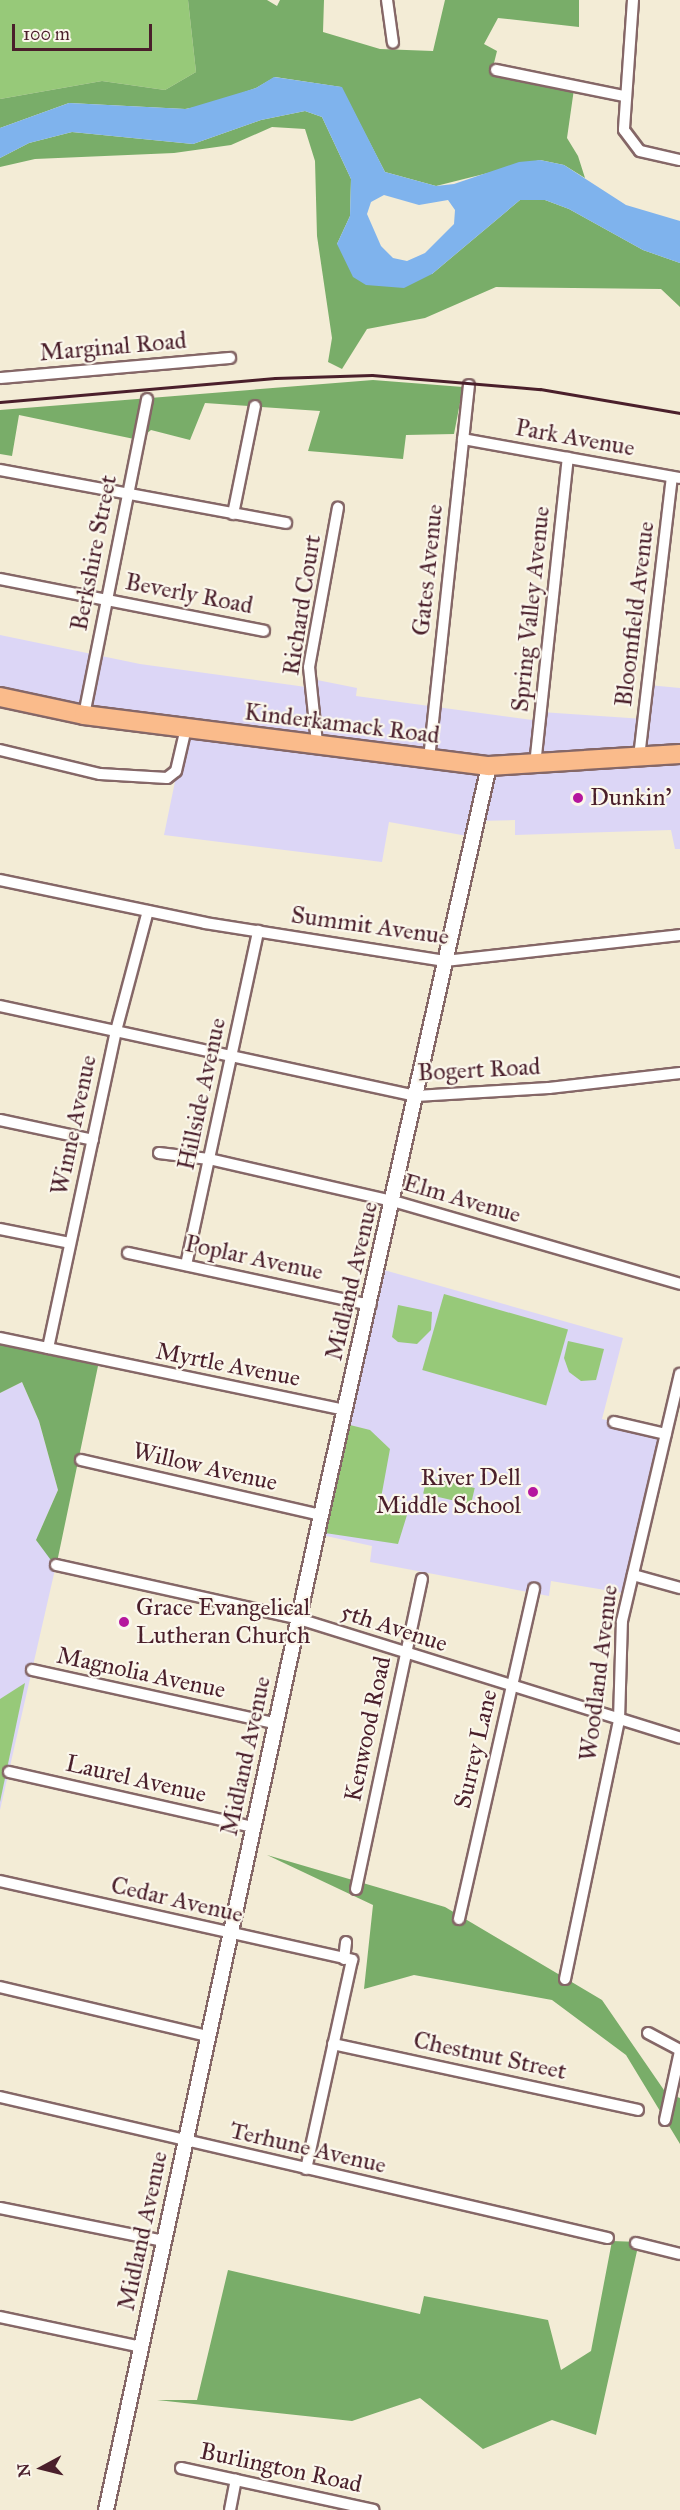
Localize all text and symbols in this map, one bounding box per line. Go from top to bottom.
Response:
scale bar [15,12,154,50]
text: 100 m [23,23,70,45]
street label: Marginal Road [38,326,188,368]
street label: Park Avenue [513,413,637,463]
street label: Berkshire Street [65,473,123,633]
street label: Gates Avenue [407,503,449,637]
street label: Spring Valley Avenue [506,505,556,713]
street label: Bloomfield Avenue [609,520,661,708]
street label: Richard Court [277,533,327,677]
street label: Beverly Road [123,568,255,620]
street label: Kinderkamack Road [243,698,441,750]
place label: Dunkin' [590,784,671,812]
marker: Dunkin' [571,791,585,805]
street label: Summit Avenue [289,901,451,951]
street label: Hillside Avenue [172,1015,232,1173]
street label: Winne Avenue [45,1052,103,1198]
street label: Bogert Road [417,1052,541,1088]
street label: Elm Avenue [400,1168,524,1230]
street label: Midland Avenue [320,1199,384,1363]
street label: Poplar Avenue [182,1229,326,1287]
street label: Myrtle Avenue [153,1337,303,1393]
street label: Willow Avenue [130,1436,280,1498]
place label: River Dell Middle School [376,1464,521,1520]
marker: River Dell Middle School [526,1485,540,1499]
street label: Woodland Avenue [574,1583,624,1763]
place label: Grace Evangelical Lutheran Church [136,1594,310,1650]
street label: 5th Avenue [337,1597,451,1659]
marker: Grace Evangelical Lutheran Church [117,1615,131,1629]
street label: Magnolia Avenue [54,1641,228,1705]
street label: Kenwood Road [339,1654,397,1804]
street label: Midland Avenue [215,1674,277,1838]
street label: Surrey Lane [448,1687,504,1811]
street label: Laurel Avenue [63,1749,209,1809]
street label: Cedar Avenue [108,1871,246,1929]
street label: Chestnut Street [411,2026,569,2086]
street label: Terhune Avenue [227,2116,389,2180]
street label: Midland Avenue [112,2149,174,2313]
street label: Burlington Road [197,2437,365,2499]
north arrow [12,2438,72,2498]
text: N [13,2462,34,2478]

